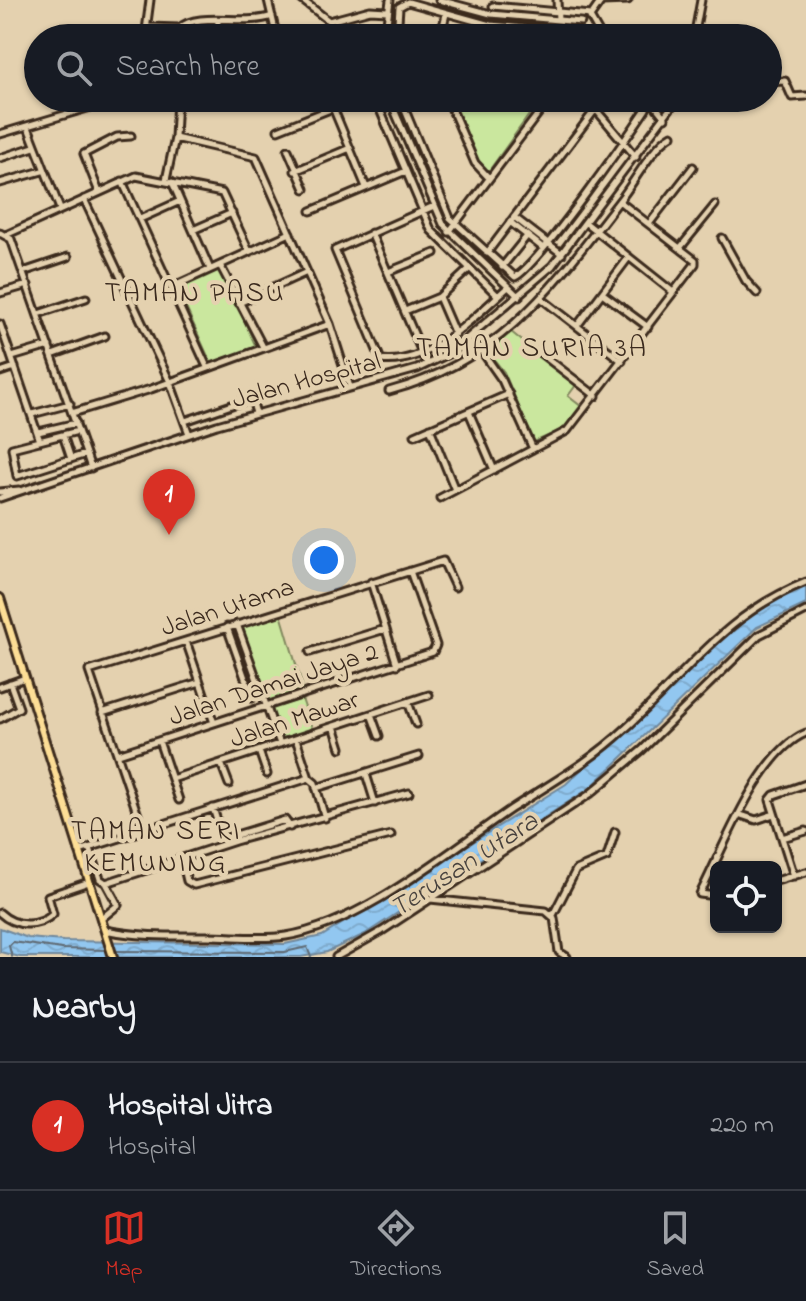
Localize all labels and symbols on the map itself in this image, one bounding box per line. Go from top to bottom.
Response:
district label: TAMAN PASU [105,274,285,315]
district label: TAMAN SURIA 3A [416,329,648,370]
street label: Jalan Hospital [228,344,385,420]
pin: 1 [143,469,195,535]
your location [304,540,344,580]
street label: Jalan Utama [156,569,299,648]
street label: Jalan Damai Jaya 2 [165,634,383,738]
street label: Jalan Mawar [226,682,365,760]
water label: Terusan Utara [383,802,548,929]
district label: TAMAN SERI KEMUNING [71,812,241,885]

